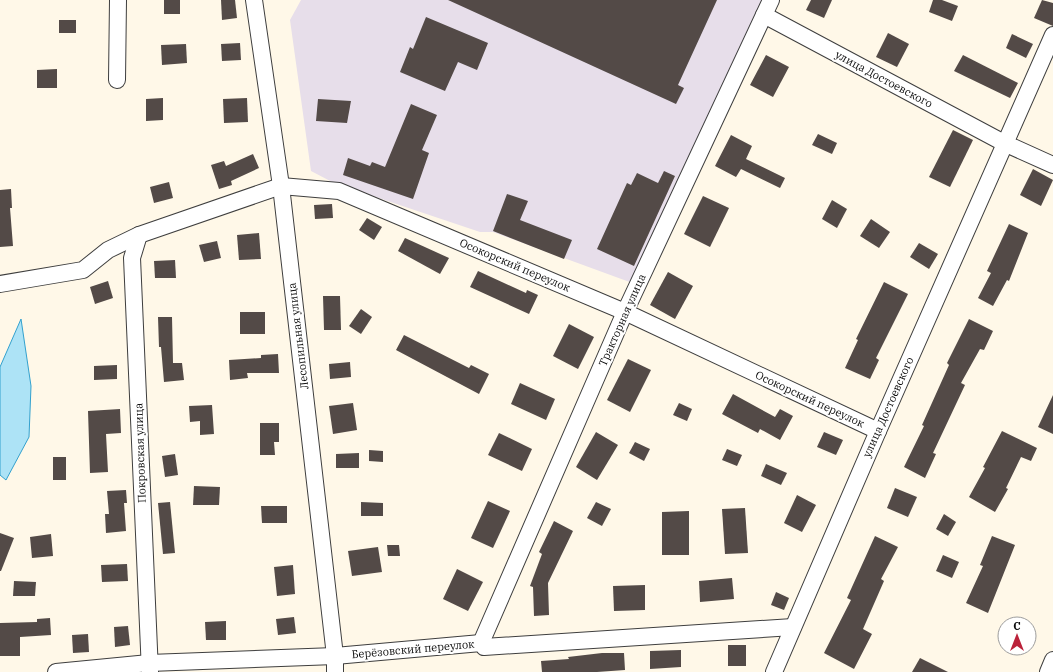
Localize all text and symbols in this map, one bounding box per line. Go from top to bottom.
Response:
street label: улица Достоевского [833,47,935,111]
street label: Осокорский переулок [458,235,573,295]
street label: Тракторная улица [595,272,649,368]
street label: Лесопильная улица [285,282,311,390]
street label: улица Достоевского [860,355,916,459]
street label: Осокорский переулок [753,368,867,431]
street label: Покровская улица [131,403,149,503]
north arrow [997,616,1037,656]
text: С [1013,619,1021,633]
street label: Берёзовский переулок [351,637,476,661]

